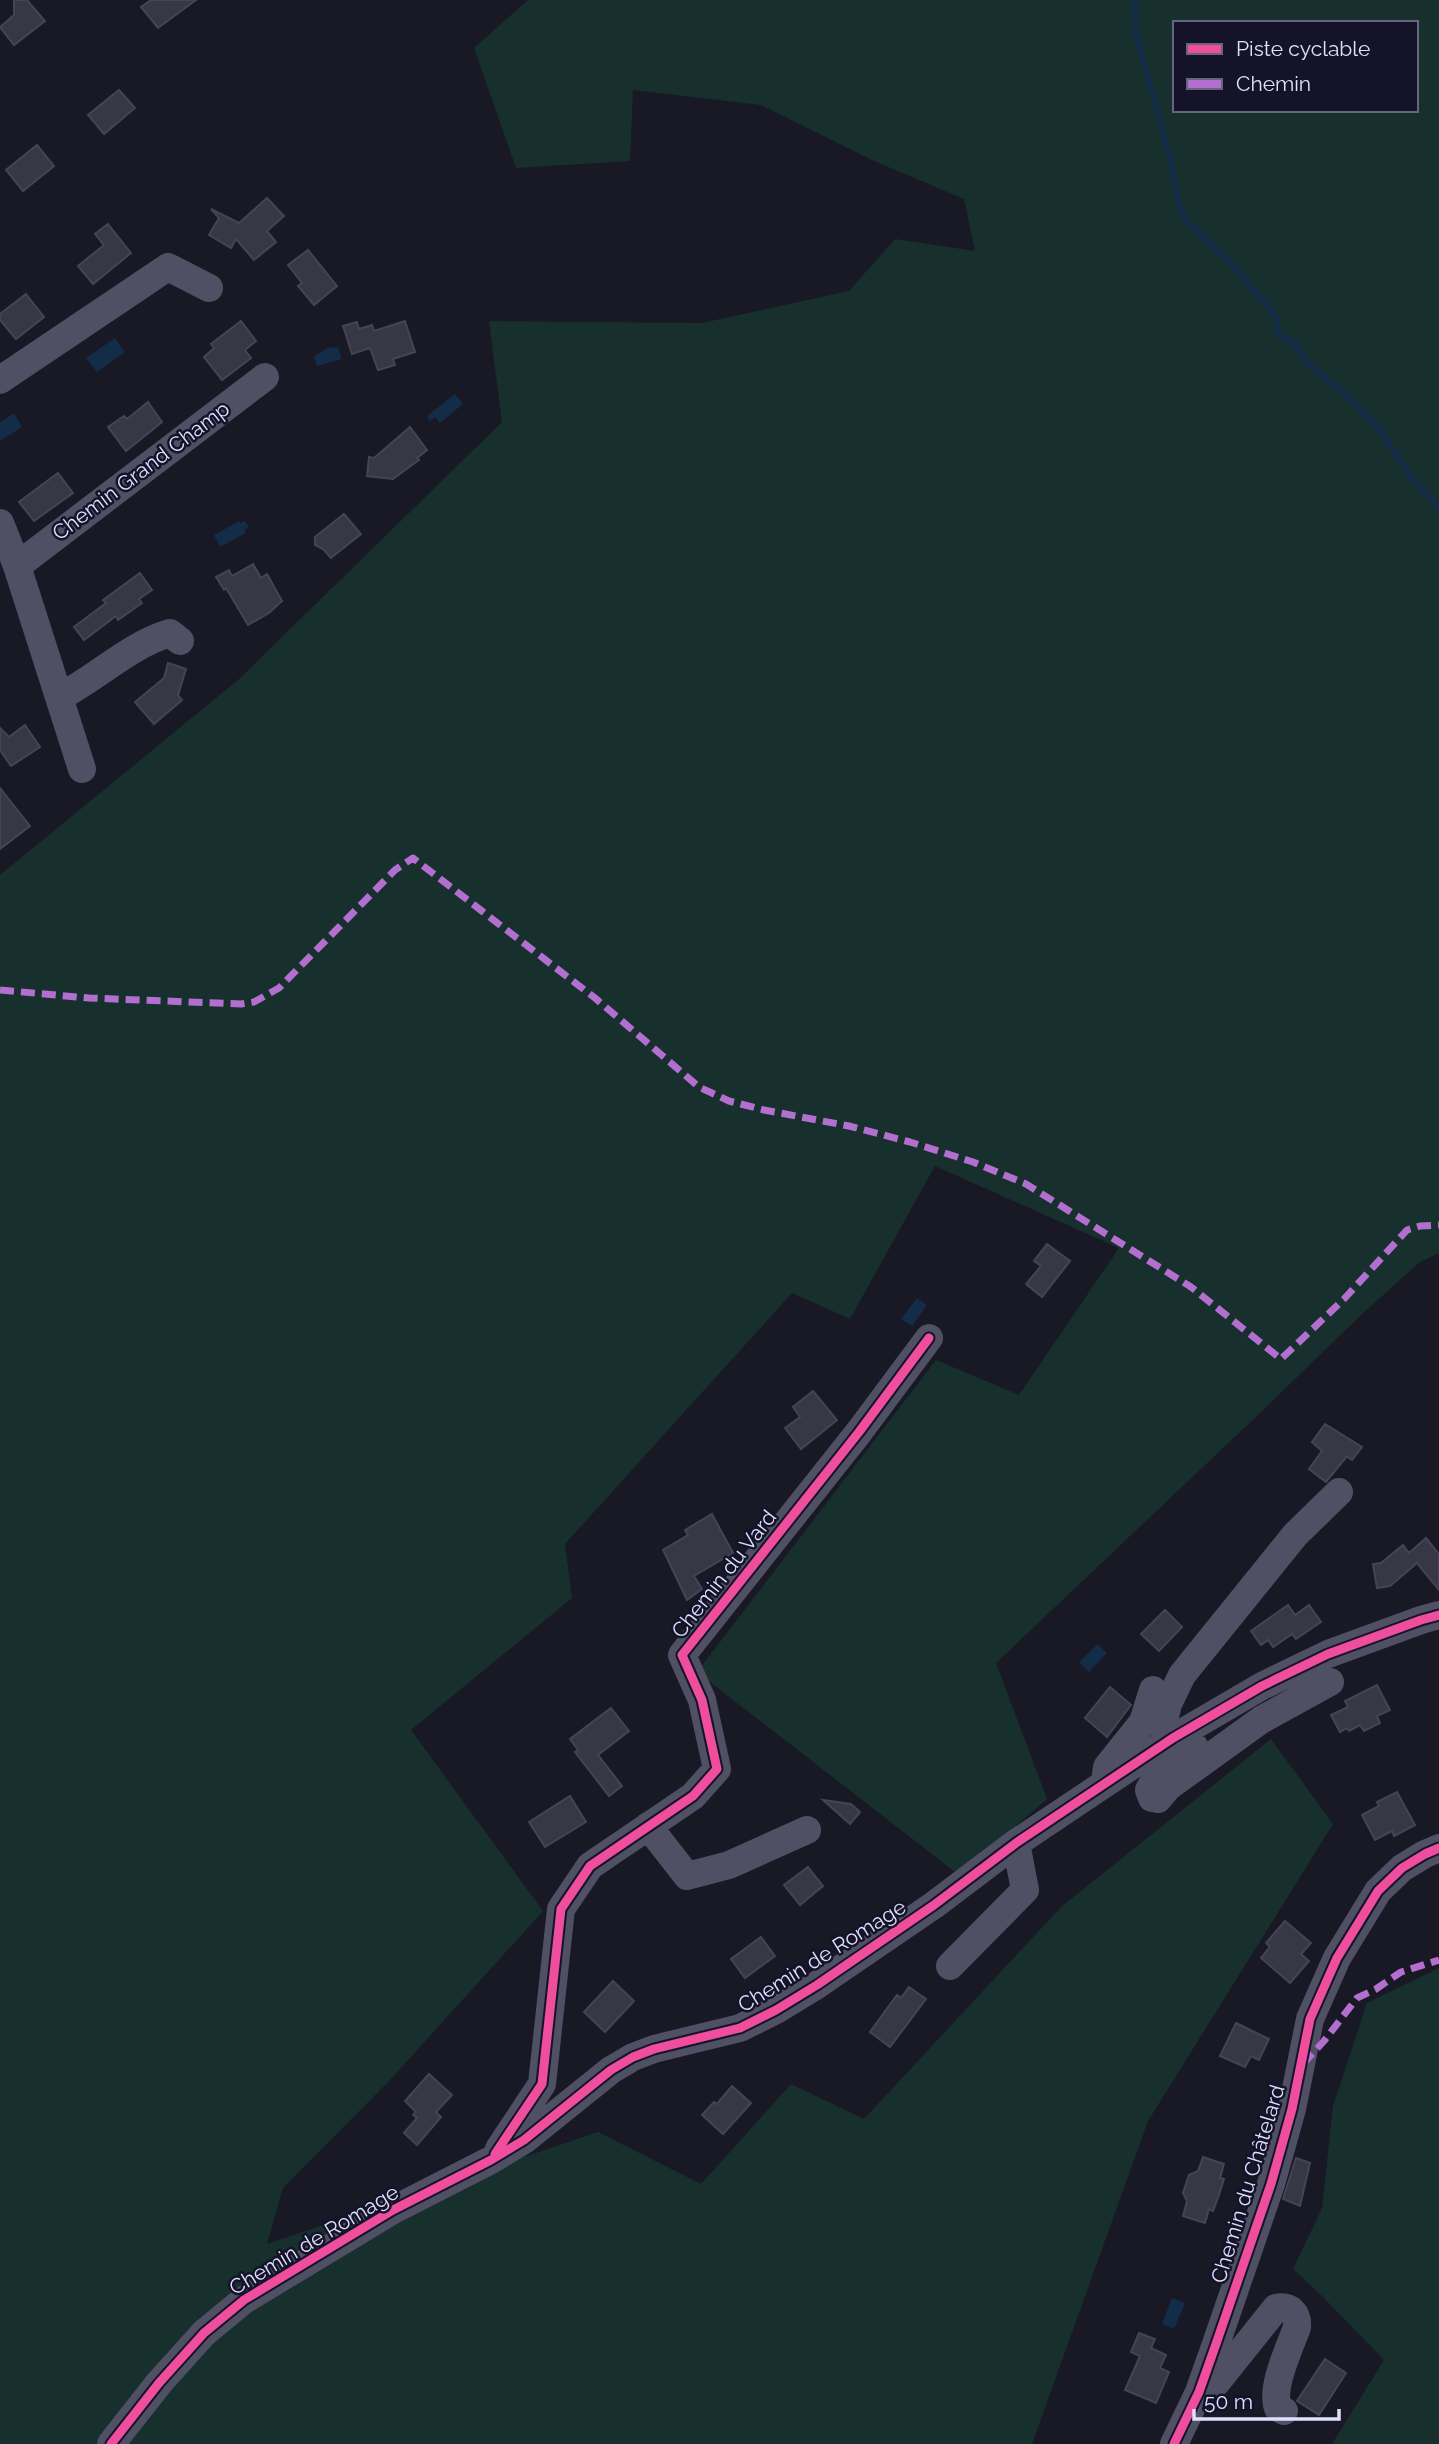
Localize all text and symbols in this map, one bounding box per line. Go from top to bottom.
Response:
legend [1173,21,1418,112]
text: Piste cyclable [1236,36,1370,61]
text: Chemin [1236,71,1311,96]
street label: Chemin Grand Champ [47,396,234,545]
street label: Chemin du Vard [666,1505,781,1643]
street label: Chemin de Romage [733,1894,910,2017]
street label: Chemin du Châtelard [1205,2082,1290,2286]
street label: Chemin de Romage [225,2179,403,2300]
scale bar [1194,2378,1339,2422]
text: 50 m [1204,2389,1253,2414]

